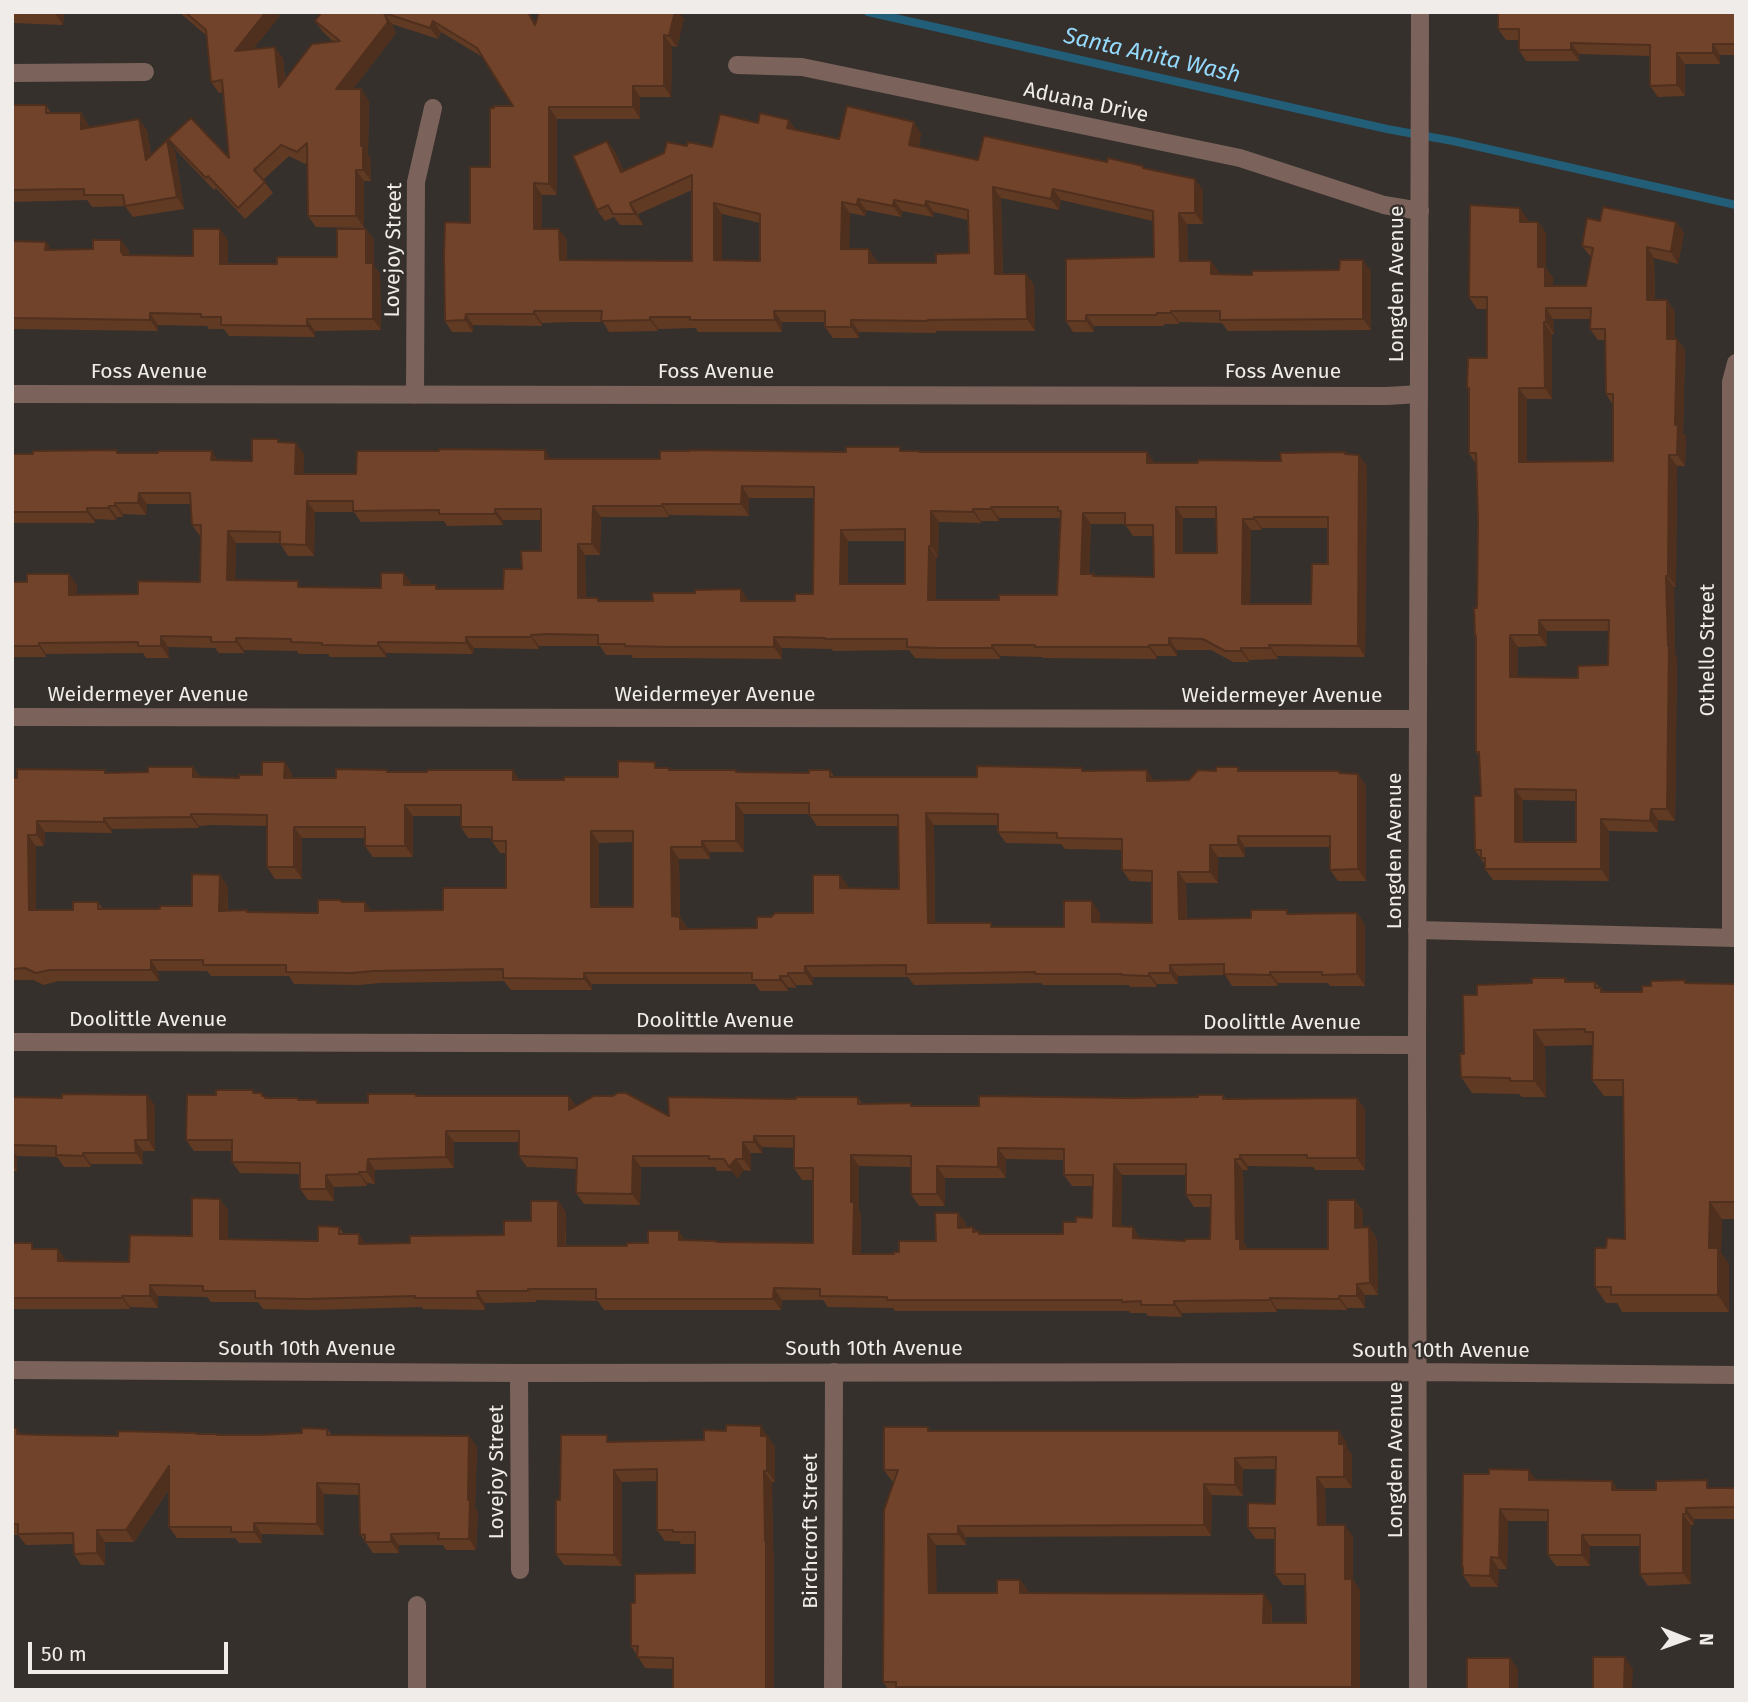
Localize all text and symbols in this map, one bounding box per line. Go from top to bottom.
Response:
water label: Santa Anita Wash [1061,22,1243,90]
street label: Aduana Drive [1021,77,1151,129]
street label: Lovejoy Street [380,182,408,318]
street label: Longden Avenue [1384,206,1410,362]
street label: Foss Avenue [91,359,207,385]
street label: Foss Avenue [658,359,774,385]
street label: Foss Avenue [1225,359,1341,385]
street label: Othello Street [1695,584,1721,716]
street label: Weidermeyer Avenue [47,682,249,708]
street label: Weidermeyer Avenue [614,682,816,708]
street label: Weidermeyer Avenue [1181,683,1383,709]
street label: Longden Avenue [1382,773,1408,929]
street label: Doolittle Avenue [69,1007,227,1033]
street label: Doolittle Avenue [636,1008,794,1034]
street label: Doolittle Avenue [1203,1010,1361,1036]
street label: South 10th Avenue [218,1336,396,1362]
street label: South 10th Avenue [785,1336,963,1362]
street label: South 10th Avenue [1352,1338,1530,1364]
street label: Longden Avenue [1383,1382,1409,1538]
street label: Lovejoy Street [484,1405,510,1539]
street label: Birchcroft Street [798,1453,824,1609]
north arrow [1650,1604,1720,1674]
scale bar [32,1628,231,1672]
text: N [1695,1633,1718,1646]
text: 50 m [41,1641,87,1667]

